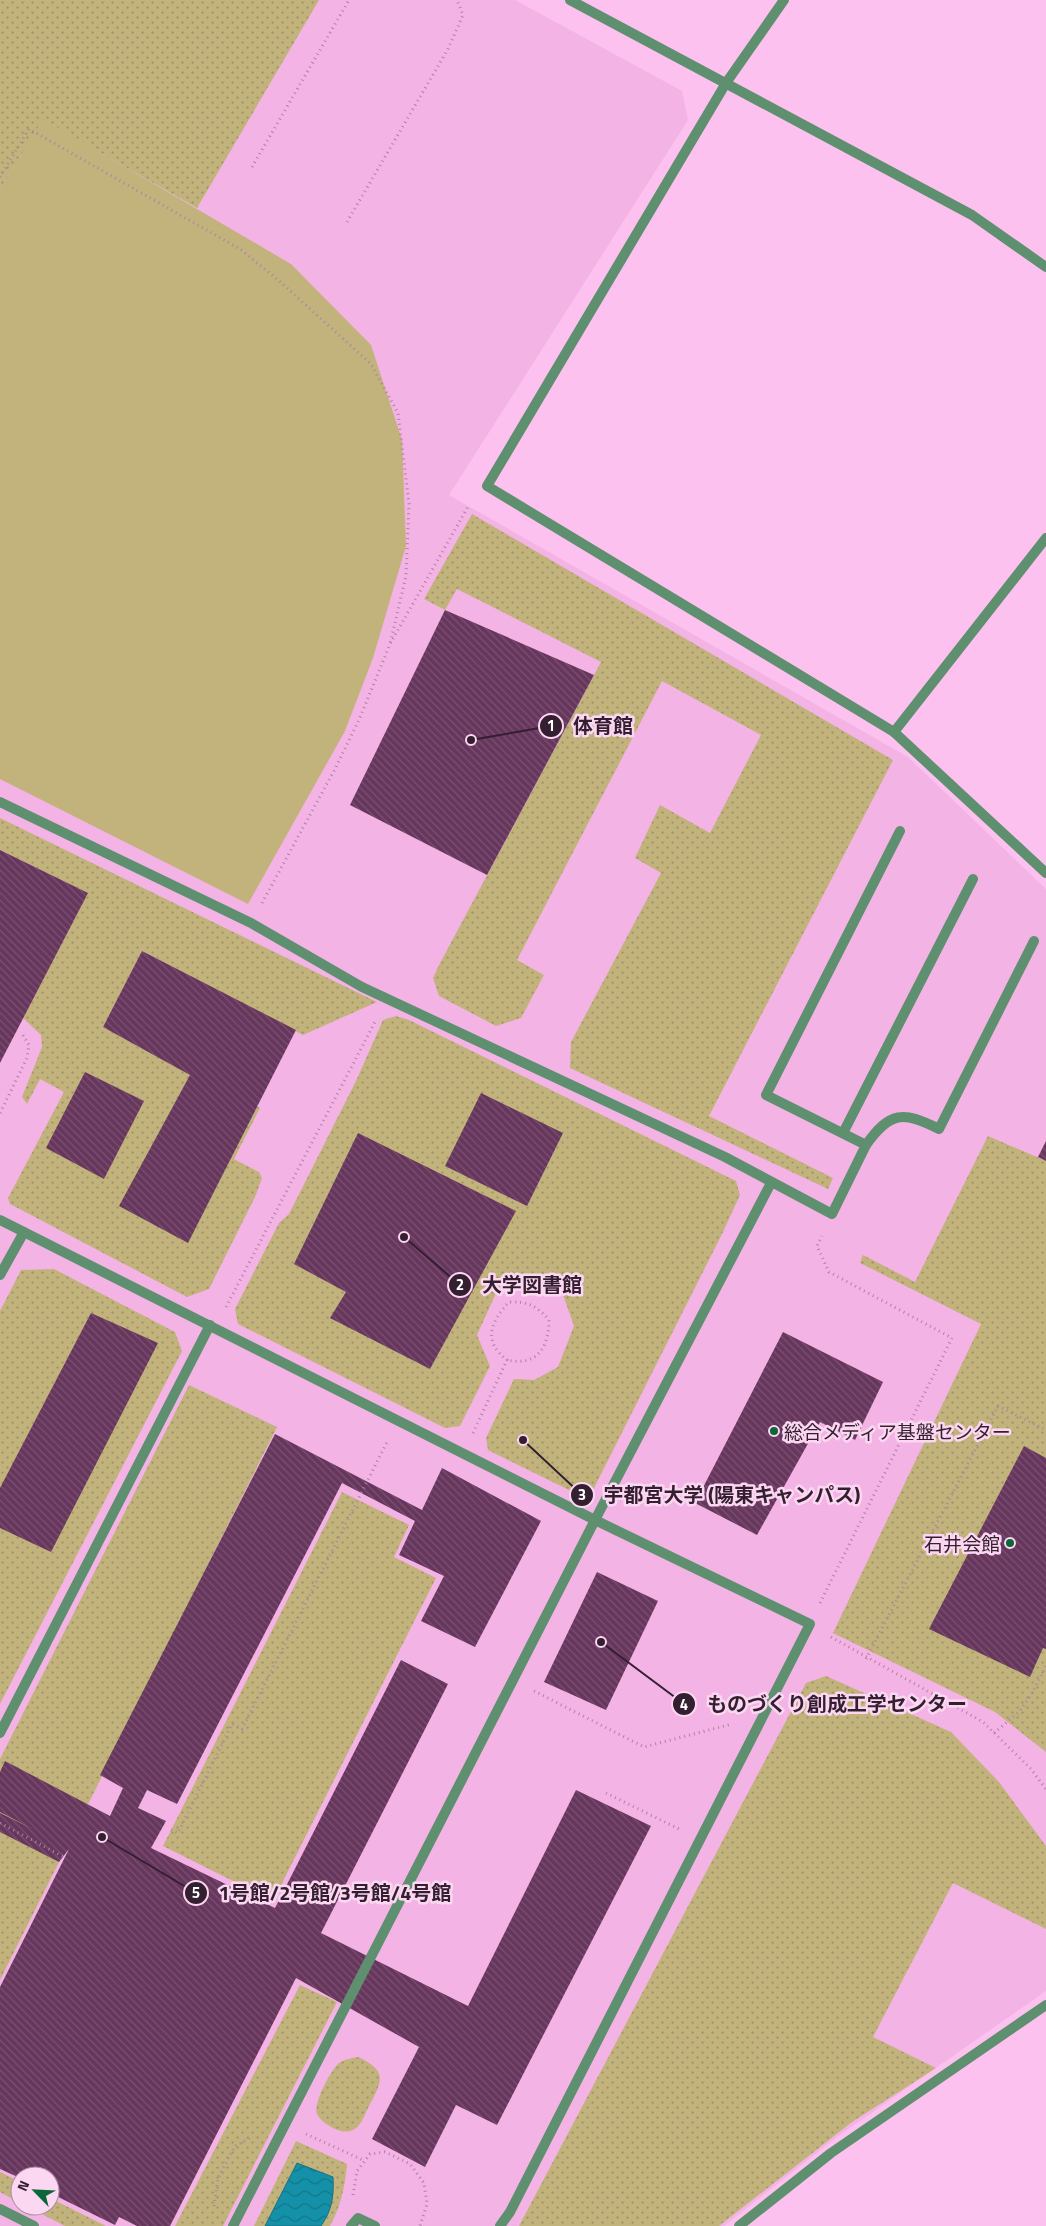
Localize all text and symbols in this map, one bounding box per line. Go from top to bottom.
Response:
callout: 体育館 [538,708,643,743]
text: 体育館 [573,710,633,741]
text: 1 [547,714,555,737]
callout: 大学図書館 [447,1267,592,1302]
text: 大学図書館 [482,1269,582,1300]
text: 2 [456,1273,464,1296]
place label: 総合メディア基盤センター [784,1417,1011,1446]
marker: 総合メディア基盤センター [768,1425,780,1437]
callout: 宇都宮大学 (陽東キャンパス) [569,1477,871,1512]
text: 宇都宮大学 (陽東キャンパス) [604,1479,860,1510]
text: 3 [578,1483,586,1506]
place label: 石井会館 [924,1529,1000,1558]
marker: 石井会館 [1004,1537,1016,1549]
callout: ものづくり創成工学センター [672,1687,977,1722]
text: ものづくり創成工学センター [707,1688,967,1719]
text: 4 [680,1693,688,1716]
callout: 1号館/2号館/3号館/4号館 [184,1875,462,1910]
text: 1号館/2号館/3号館/4号館 [219,1877,451,1908]
text: 5 [192,1881,200,1904]
north arrow [10,2166,60,2216]
text: N [11,2177,34,2194]

